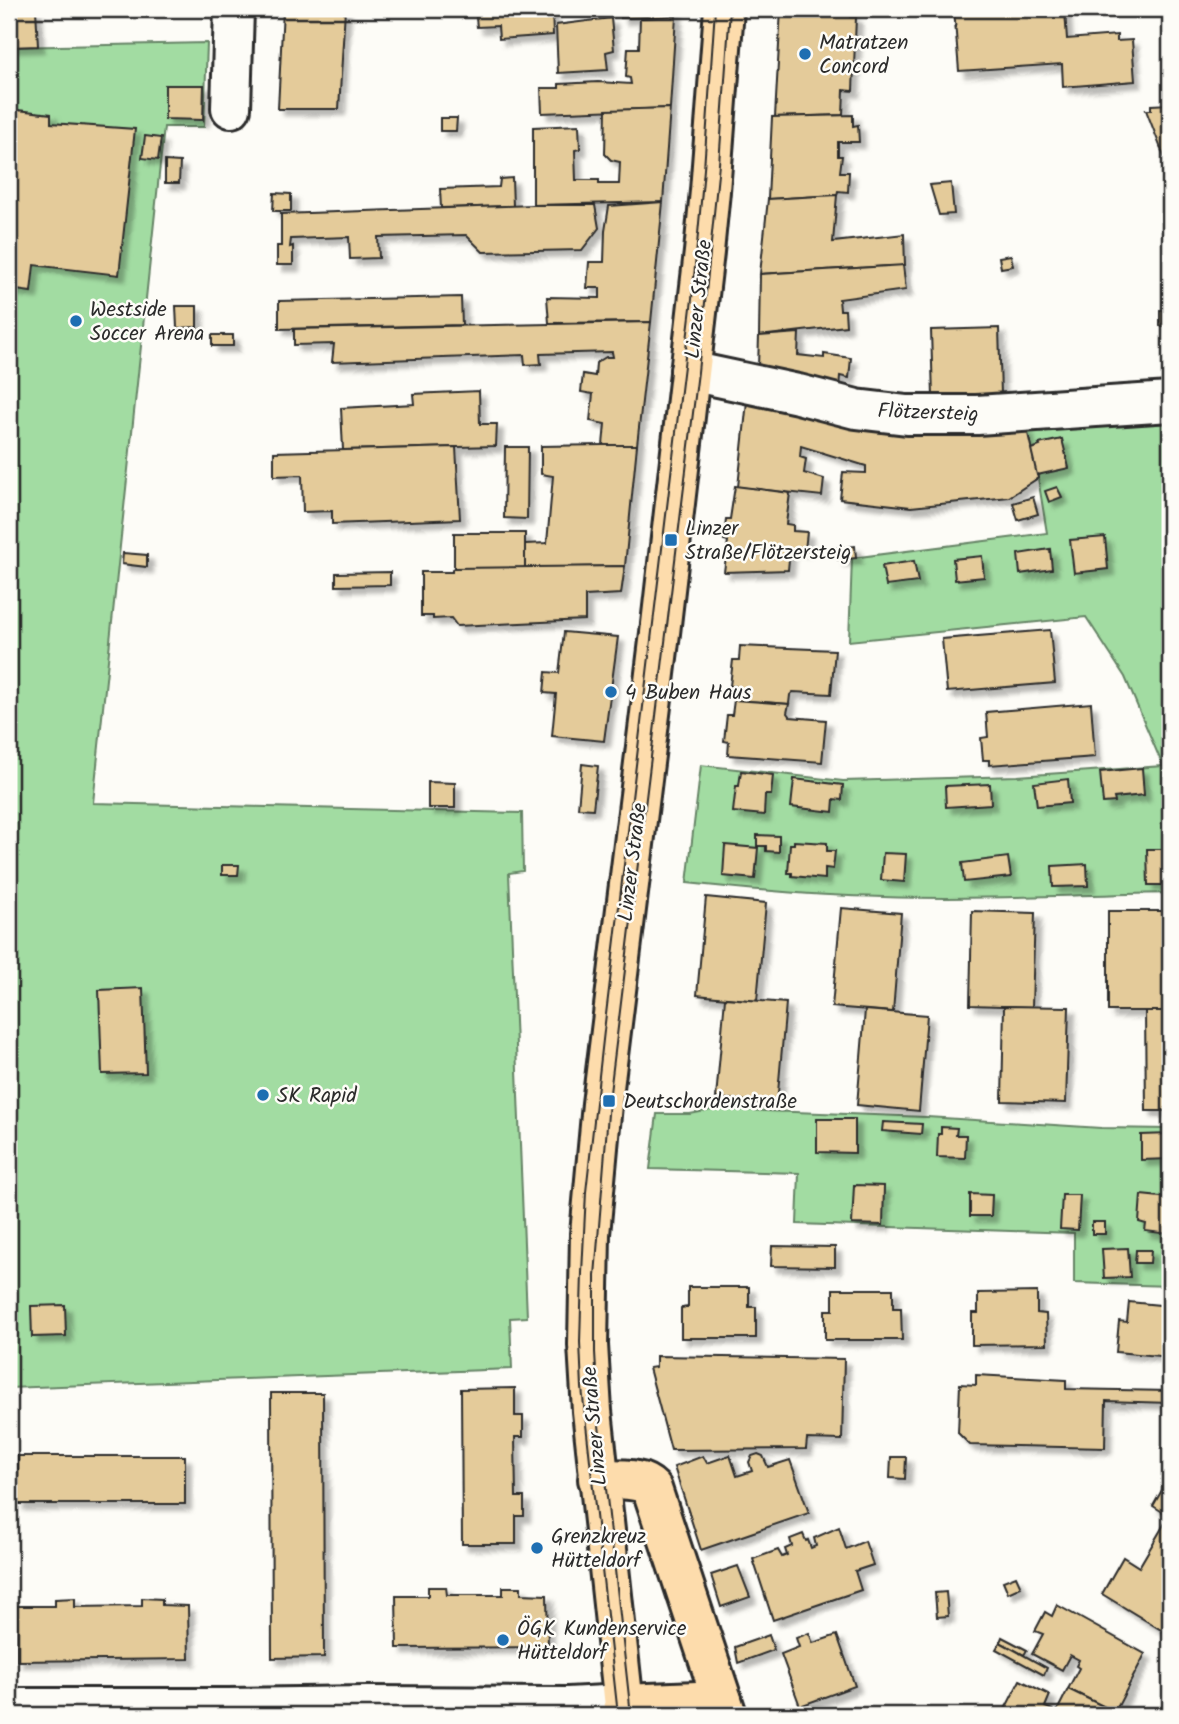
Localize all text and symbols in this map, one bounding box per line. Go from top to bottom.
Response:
place label: Matratzen Concord [819,27,908,84]
marker: Matratzen Concord [797,46,813,62]
street label: Linzer Straße [677,237,722,360]
place label: Westside Soccer Arena [90,294,204,351]
marker: Westside Soccer Arena [68,313,84,329]
street label: Flötzersteig [877,395,979,432]
place label: Linzer Straße/Flötzersteig [685,513,851,570]
marker: Linzer Straße/Flötzersteig [663,532,679,548]
place label: 4 Buben Haus [625,677,752,710]
marker: 4 Buben Haus [603,684,619,700]
street label: Linzer Straße [610,800,657,924]
place label: SK Rapid [277,1080,357,1113]
place label: Deutschordenstraße [623,1086,798,1119]
marker: SK Rapid [255,1087,271,1103]
marker: Deutschordenstraße [601,1093,617,1109]
street label: Linzer Straße [574,1364,617,1487]
place label: Grenzkreuz Hütteldorf [551,1521,646,1578]
marker: Grenzkreuz Hütteldorf [529,1540,545,1556]
place label: ÖGK Kundenservice Hütteldorf [517,1613,687,1670]
marker: ÖGK Kundenservice Hütteldorf [495,1632,511,1648]

